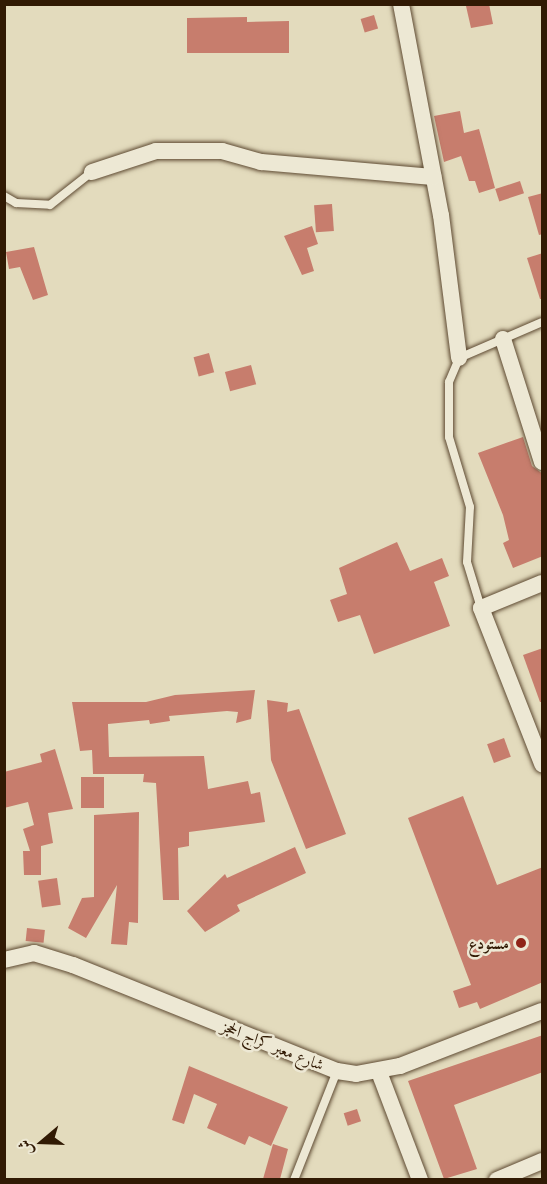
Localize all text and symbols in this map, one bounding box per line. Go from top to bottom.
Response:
place label: مستودع [468,933,509,953]
marker: مستودع [514,936,528,950]
street label: شارع معبر كراج الحجز [219,1016,327,1074]
north arrow [12,1112,72,1172]
text: ش [13,1137,37,1159]

